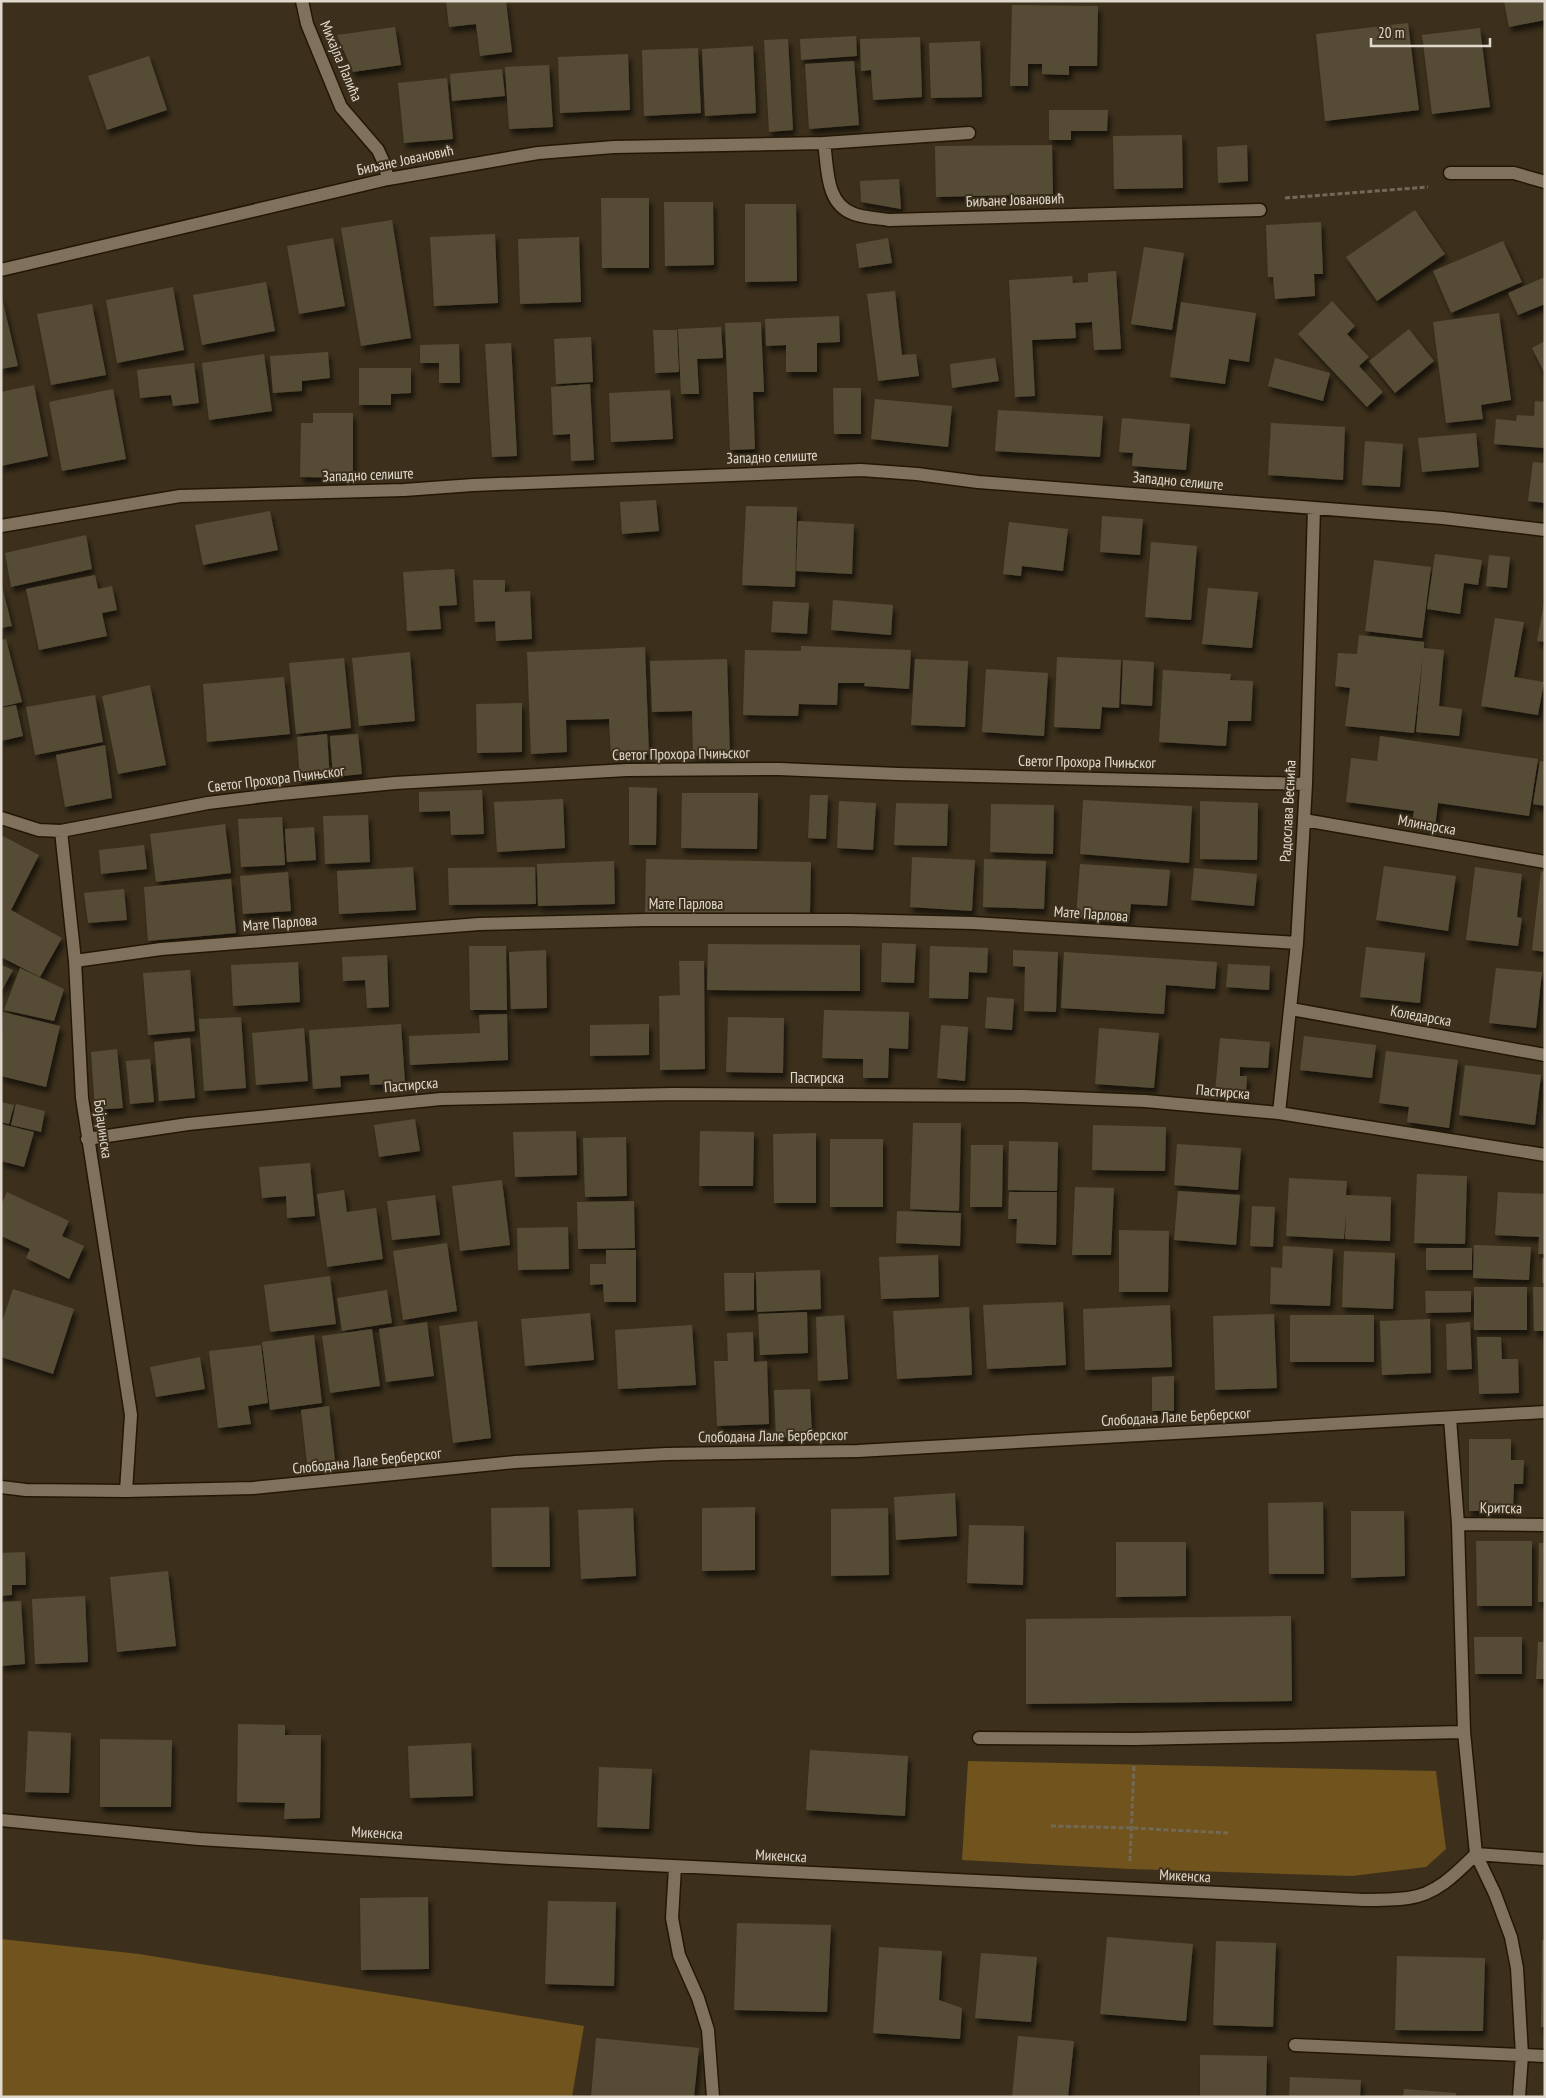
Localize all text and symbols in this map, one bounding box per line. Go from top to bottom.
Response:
scale bar [1371,15,1490,47]
street label: Михајла Лалића [316,18,367,104]
text: 20 m [1378,23,1404,42]
street label: Биљане Јовановић [355,140,455,179]
street label: Биљане Јовановић [965,188,1065,211]
street label: Западно селиште [726,445,818,468]
street label: Западно селиште [322,463,414,486]
street label: Западно селиште [1132,467,1224,494]
street label: Светог Прохора Пчињског [612,743,751,764]
street label: Светог Прохора Пчињског [1018,751,1157,772]
street label: Радослава Веснића [1275,759,1300,863]
street label: Светог Прохора Пчињског [206,761,346,796]
street label: Млинарска [1397,810,1458,839]
street label: Мате Парлова [649,894,723,913]
street label: Мате Парлова [1053,901,1129,926]
street label: Мате Парлова [242,910,318,935]
street label: Коледарска [1389,1001,1453,1030]
street label: Пастирска [790,1068,844,1087]
street label: Пастирска [383,1073,439,1096]
street label: Пастирска [1195,1080,1251,1103]
street label: Бојаџинска [90,1098,117,1160]
street label: Слободана Лале Берберског [1101,1403,1252,1430]
street label: Слободана Лале Берберског [698,1425,849,1446]
street label: Слободана Лале Берберског [292,1443,443,1478]
street label: Критска [1480,1498,1522,1517]
street label: Микенска [351,1822,403,1843]
street label: Микенска [755,1845,807,1866]
street label: Микенска [1159,1865,1211,1886]

